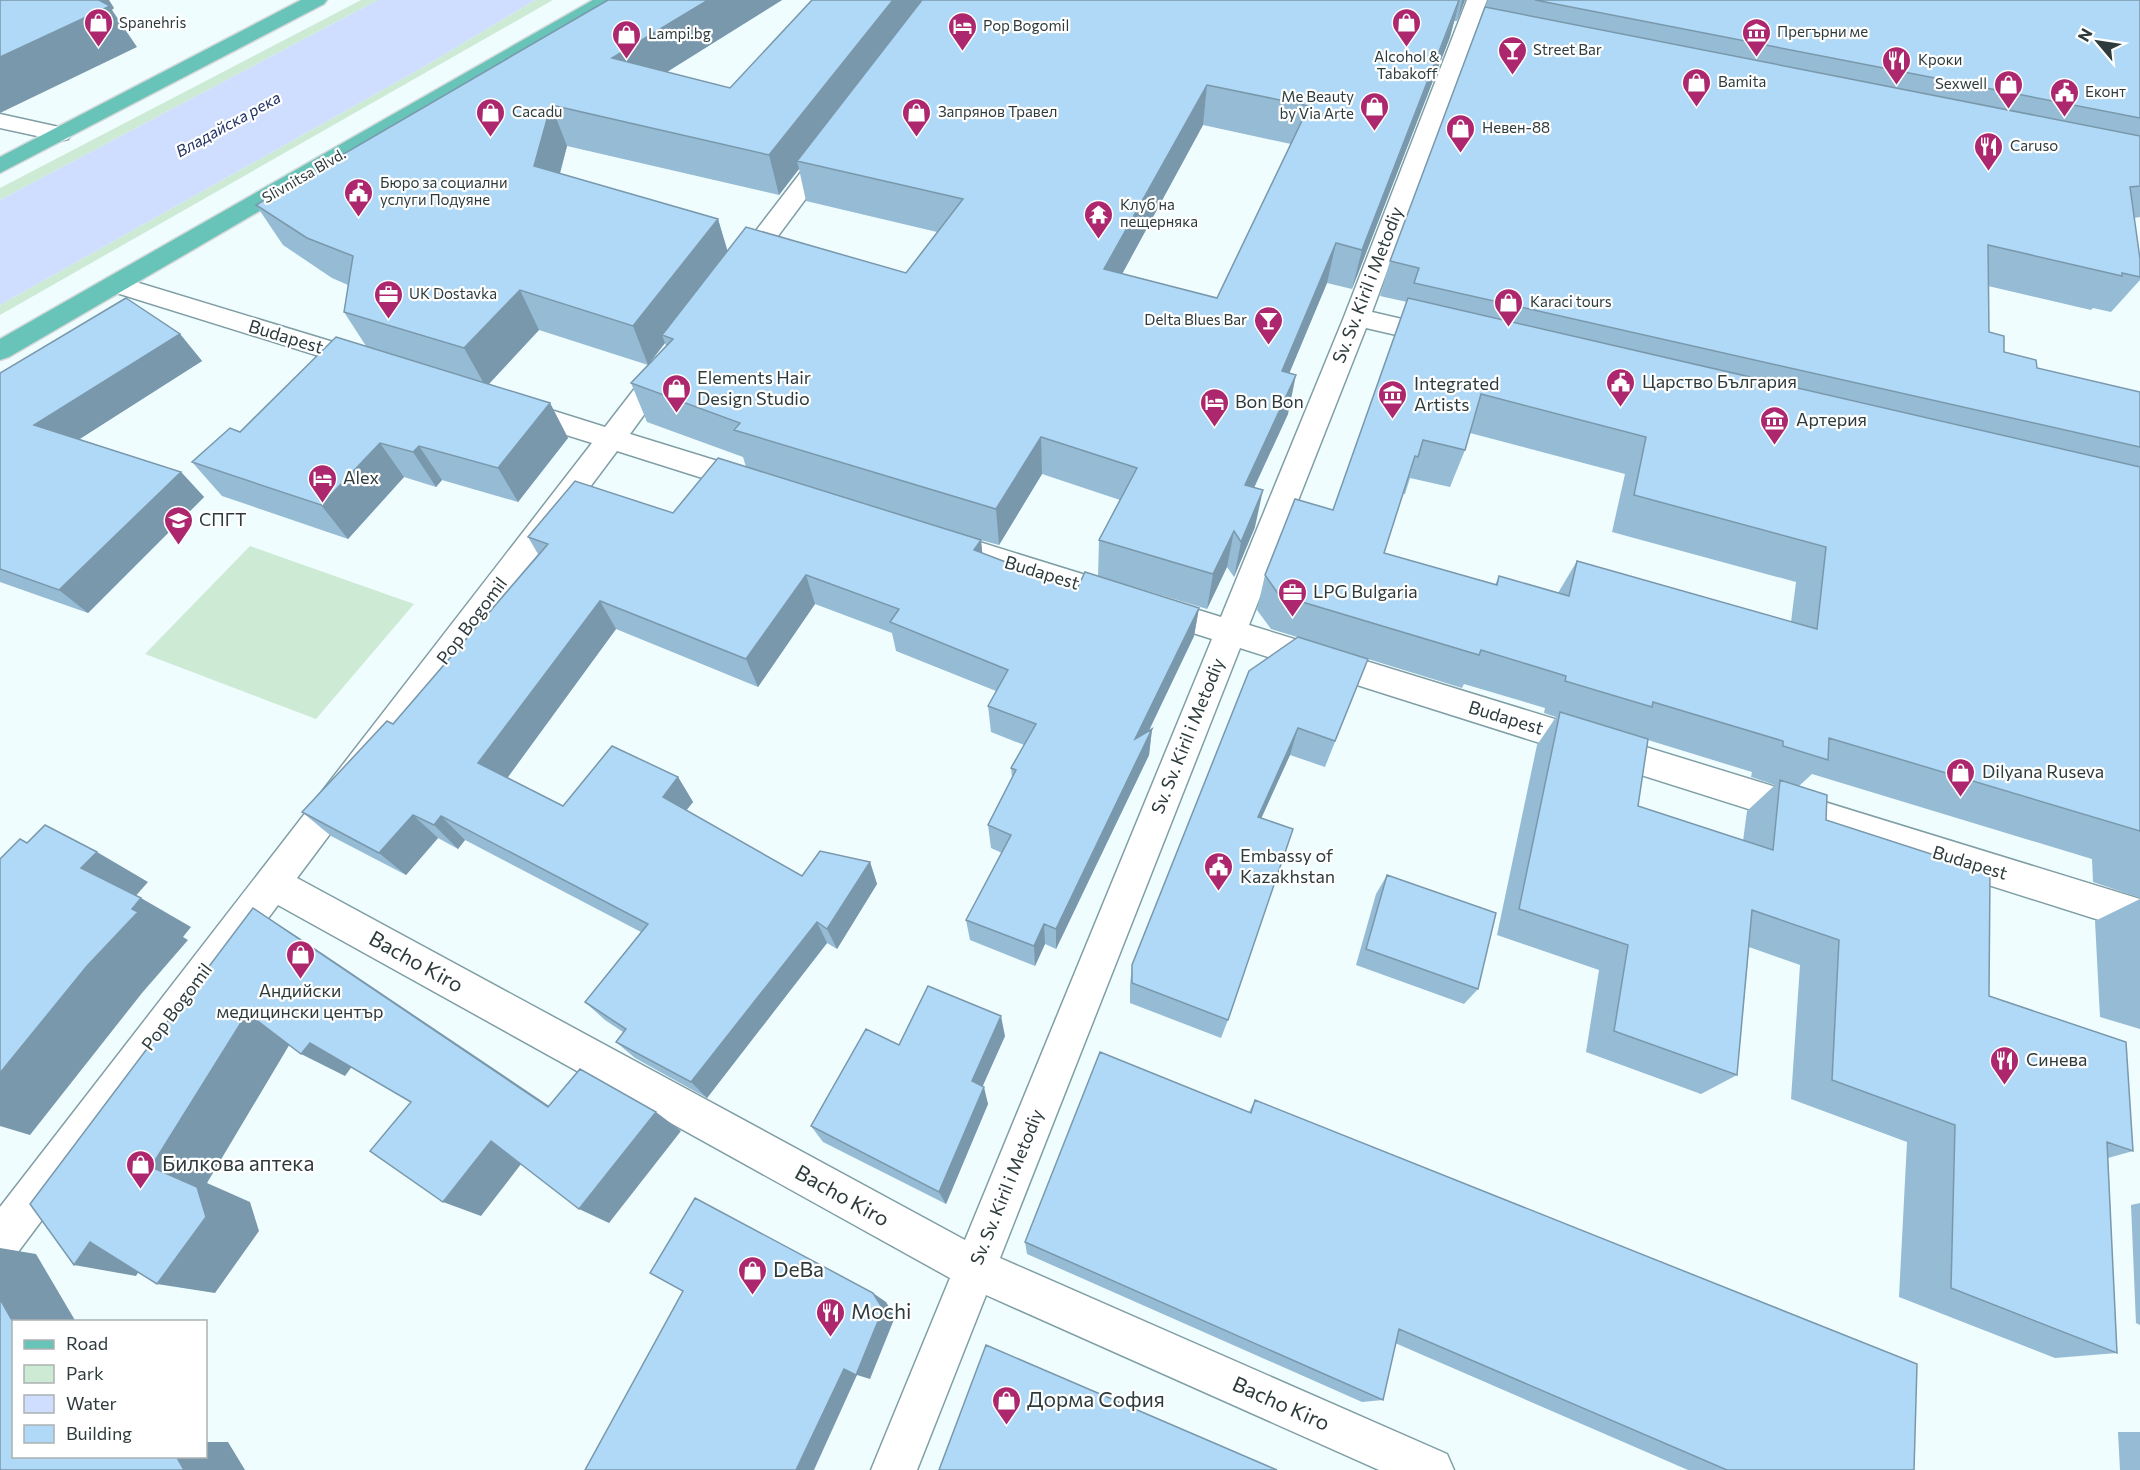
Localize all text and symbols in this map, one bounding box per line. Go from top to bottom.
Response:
shop icon: Alcohol & Tabakoff [1391,6,1423,48]
shop icon: Spanehris [82,7,114,49]
hotel icon: Pop Bogomil [946,10,978,52]
north arrow [2068,12,2128,72]
place label: Spanehris [119,13,186,31]
place label: Pop Bogomil [983,16,1069,34]
museum icon: Прегърни ме [1740,16,1772,58]
shop icon: Lampi.bg [611,18,643,60]
place label: Прегърни ме [1777,22,1868,40]
place label: Lampi.bg [648,24,711,42]
text: N [2073,25,2096,44]
bar icon: Street Bar [1496,34,1528,76]
place label: Street Bar [1533,40,1602,58]
restaurant icon: Кроки [1881,44,1913,86]
place label: Alcohol & Tabakoff [1374,47,1440,82]
place label: Кроки [1918,50,1962,68]
shop icon: Bamita [1681,66,1713,108]
shop icon: Sexwell [1992,68,2024,110]
place label: Bamita [1718,72,1766,90]
place label: Sexwell [1935,74,1987,92]
public building icon: Еконт [2048,76,2080,118]
place label: Еконт [2085,82,2126,100]
water label: Владайска река [172,87,284,160]
place label: Me Beauty by Via Arte [1280,87,1354,122]
shop icon: Me Beauty by Via Arte [1359,90,1391,132]
shop icon: Cacadu [475,96,507,138]
shop icon: Запрянов Травел [901,96,933,138]
place label: Cacadu [512,102,562,120]
place label: Запрянов Травел [938,102,1057,120]
shop icon: Невен-88 [1445,112,1477,154]
place label: Невен-88 [1482,118,1550,136]
restaurant icon: Caruso [1973,130,2005,172]
place label: Caruso [2010,136,2058,154]
street label: Slivnitsa Blvd. [259,144,348,206]
place label: Бюро за социални услуги Подуяне [380,173,508,208]
public building icon: Бюро за социални услуги Подуяне [343,176,375,218]
place label: Клуб на пещерняка [1120,195,1198,230]
temple icon: Клуб на пещерняка [1083,198,1115,240]
street label: Sv. Sv. Kiril i Metodiy [1327,203,1407,366]
office icon: UK Dostavka [372,278,404,320]
place label: UK Dostavka [409,284,497,302]
shop icon: Karaci tours [1493,286,1525,328]
place label: Karaci tours [1530,292,1612,310]
bar icon: Delta Blues Bar [1252,304,1284,346]
place label: Delta Blues Bar [1144,310,1247,328]
street label: Budapest [246,314,326,358]
place label: Elements Hair Design Studio [697,366,811,409]
public building icon: Царство България [1605,366,1637,408]
place label: Царство България [1642,370,1797,392]
shop icon: Elements Hair Design Studio [660,372,692,414]
place label: Integrated Artists [1414,372,1499,415]
museum icon: Integrated Artists [1377,378,1409,420]
hotel icon: Bon Bon [1198,386,1230,428]
place label: Bon Bon [1235,390,1304,412]
museum icon: Артерия [1759,404,1791,446]
place label: Артерия [1796,408,1867,430]
hotel icon: Alex [306,462,338,504]
place label: Alex [343,466,379,488]
school or university icon: СПГТ [162,504,194,546]
place label: СПГТ [199,508,246,530]
street label: Budapest [1002,550,1082,594]
street label: Pop Bogomil [431,572,511,668]
office icon: LPG Bulgaria [1276,576,1308,618]
place label: LPG Bulgaria [1313,580,1418,602]
street label: Sv. Sv. Kiril i Metodiy [1146,655,1228,817]
street label: Budapest [1466,695,1546,739]
shop icon: Dilyana Ruseva [1945,756,1977,798]
place label: Dilyana Ruseva [1982,760,2104,782]
street label: Budapest [1930,840,2010,884]
place label: Embassy of Kazakhstan [1240,844,1335,887]
public building icon: Embassy of Kazakhstan [1203,850,1235,892]
street label: Bacho Kiro [365,925,468,997]
shop icon: Андийски медицински център [284,938,316,980]
street label: Pop Bogomil [136,958,216,1054]
place label: Андийски медицински център [217,979,383,1022]
restaurant icon: Синева [1989,1044,2021,1086]
place label: Синева [2026,1048,2087,1070]
street label: Sv. Sv. Kiril i Metodiy [965,1106,1047,1268]
shop icon: Билкова аптека [125,1148,157,1190]
place label: Билкова аптека [162,1150,314,1175]
street label: Bacho Kiro [791,1159,894,1231]
shop icon: DeBa [736,1254,768,1296]
place label: DeBa [773,1256,824,1281]
restaurant icon: Mochi [814,1296,846,1338]
place label: Mochi [851,1298,911,1323]
legend [12,1320,207,1458]
text: Road [66,1332,108,1354]
text: Park [66,1362,104,1384]
street label: Bacho Kiro [1229,1370,1334,1435]
shop icon: Дорма София [990,1384,1022,1426]
place label: Дорма София [1027,1386,1165,1411]
text: Water [66,1392,117,1414]
text: Building [66,1422,132,1444]

